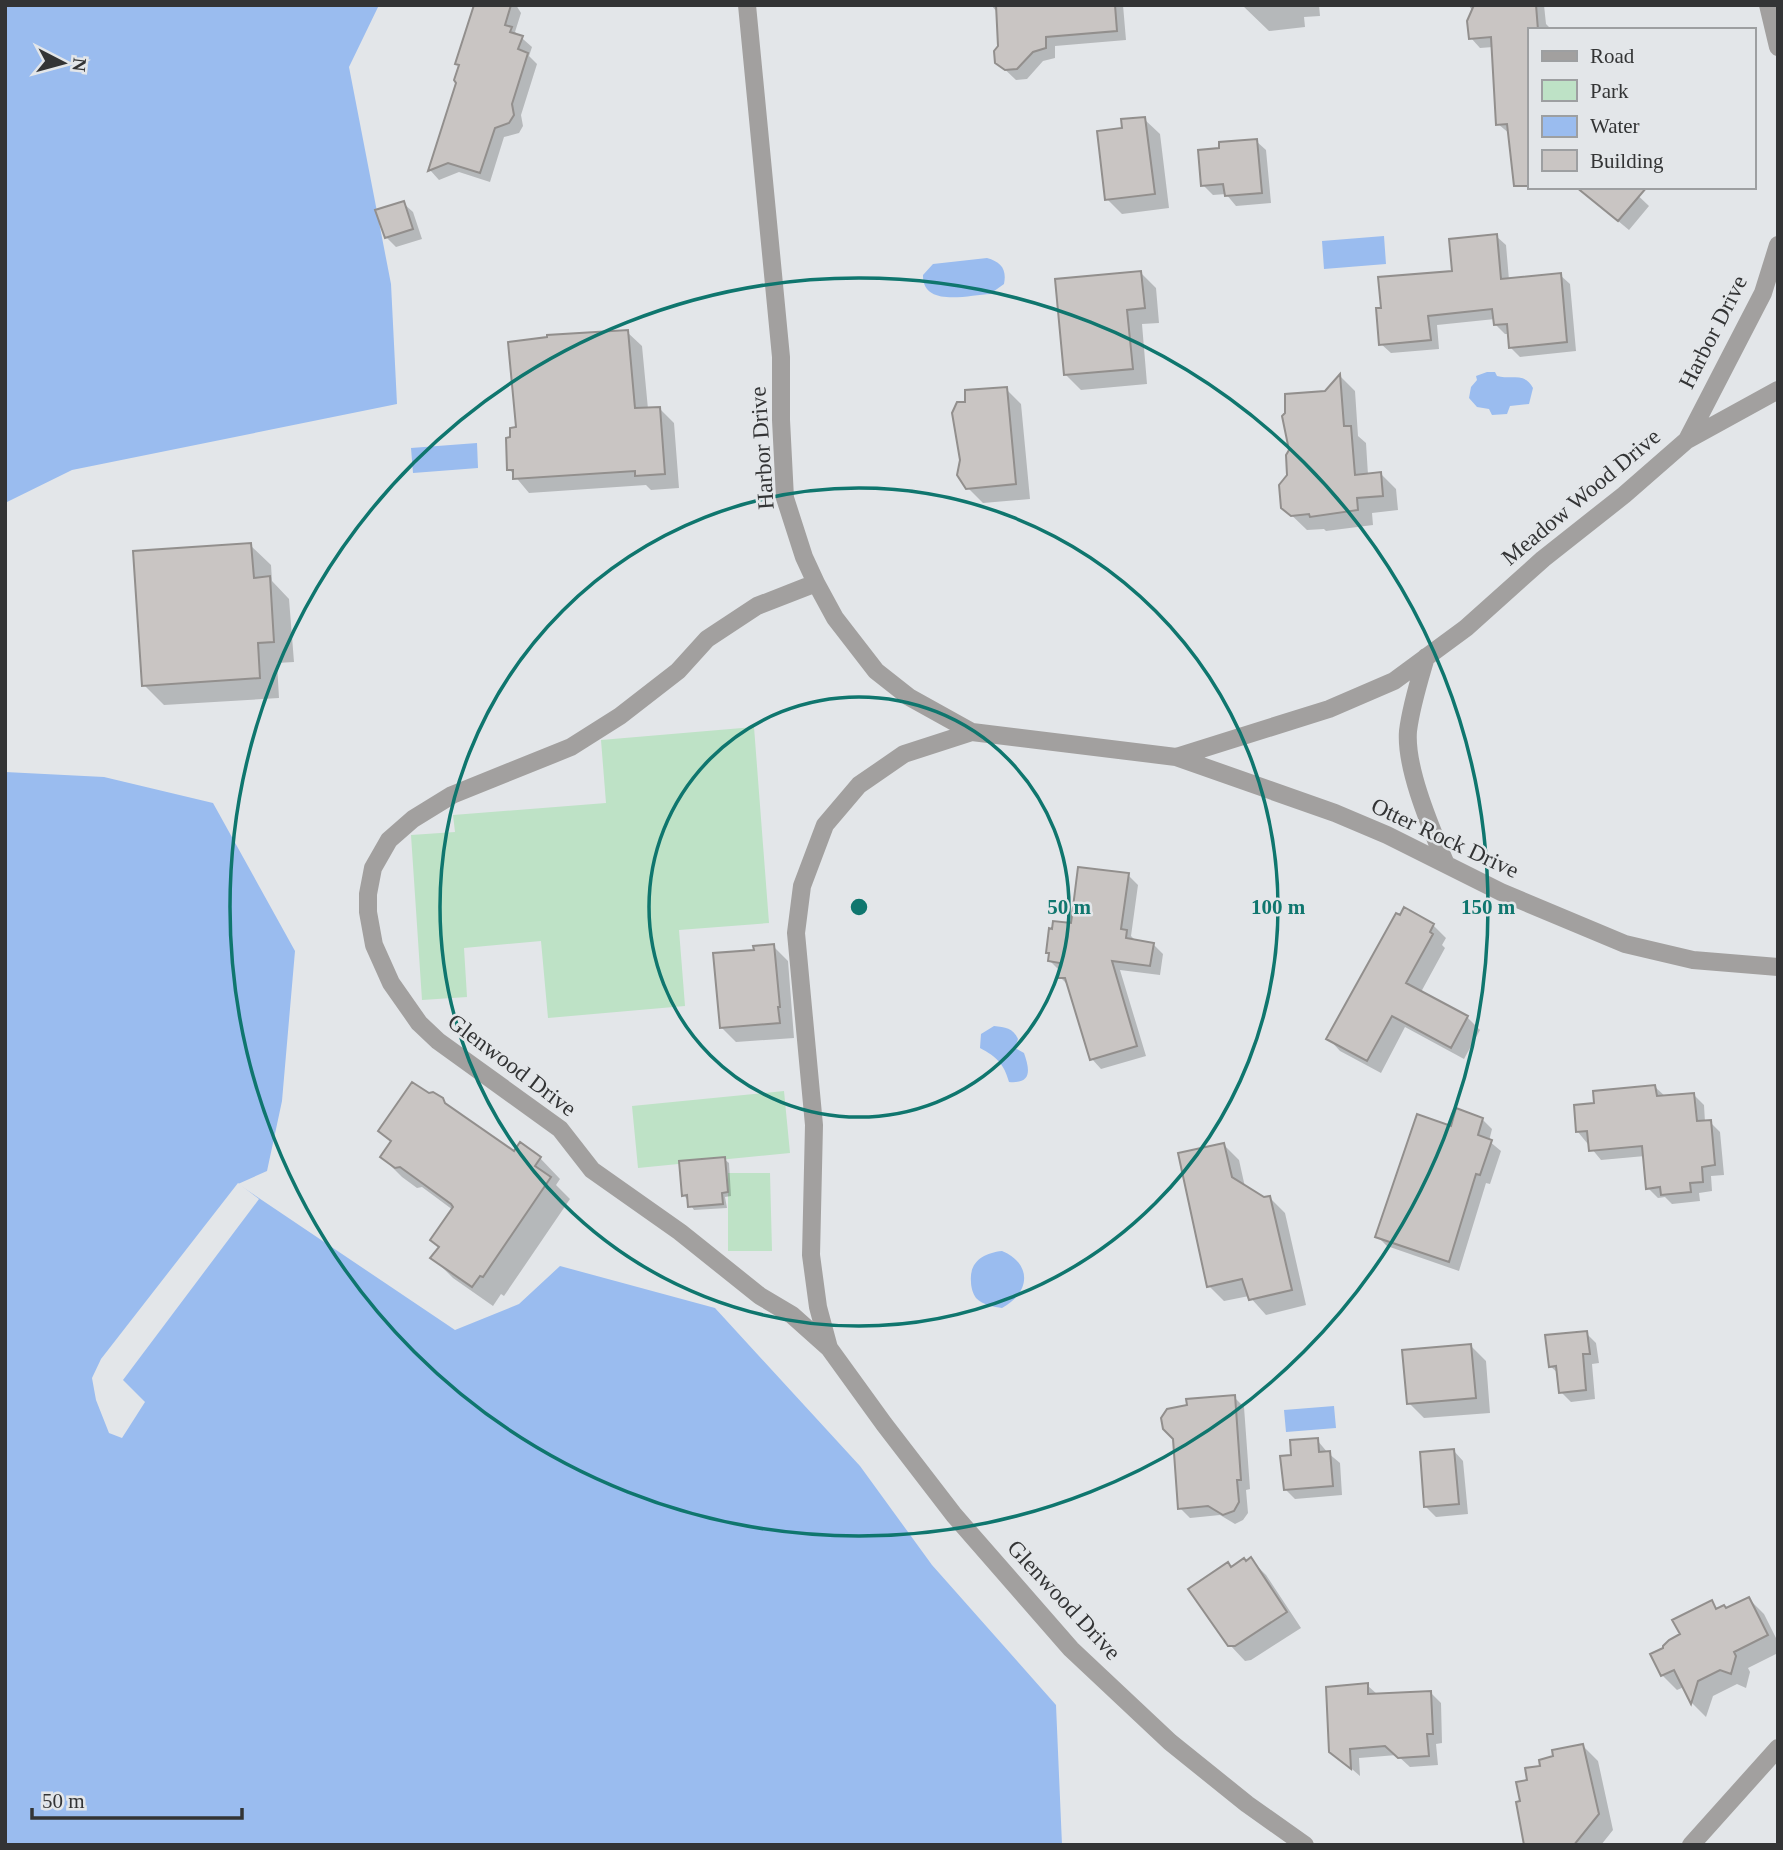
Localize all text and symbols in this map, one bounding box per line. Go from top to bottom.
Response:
north arrow [28,28,98,98]
legend [1528,28,1755,189]
text: Road [1590,44,1635,68]
text: N [68,57,91,73]
text: Park [1590,79,1629,103]
text: Water [1590,114,1640,138]
text: Building [1590,149,1664,173]
street label: Harbor Drive [1674,271,1752,393]
street label: Harbor Drive [745,386,779,510]
street label: Meadow Wood Drive [1497,424,1665,570]
street label: Otter Rock Drive [1367,793,1523,883]
centre of rings [847,895,871,919]
text: 50 m [1047,895,1091,919]
text: 100 m [1251,895,1306,919]
text: 150 m [1461,895,1516,919]
street label: Glenwood Drive [443,1009,581,1121]
street label: Glenwood Drive [1002,1535,1126,1665]
scale bar [32,1776,242,1820]
text: 50 m [42,1789,85,1813]

